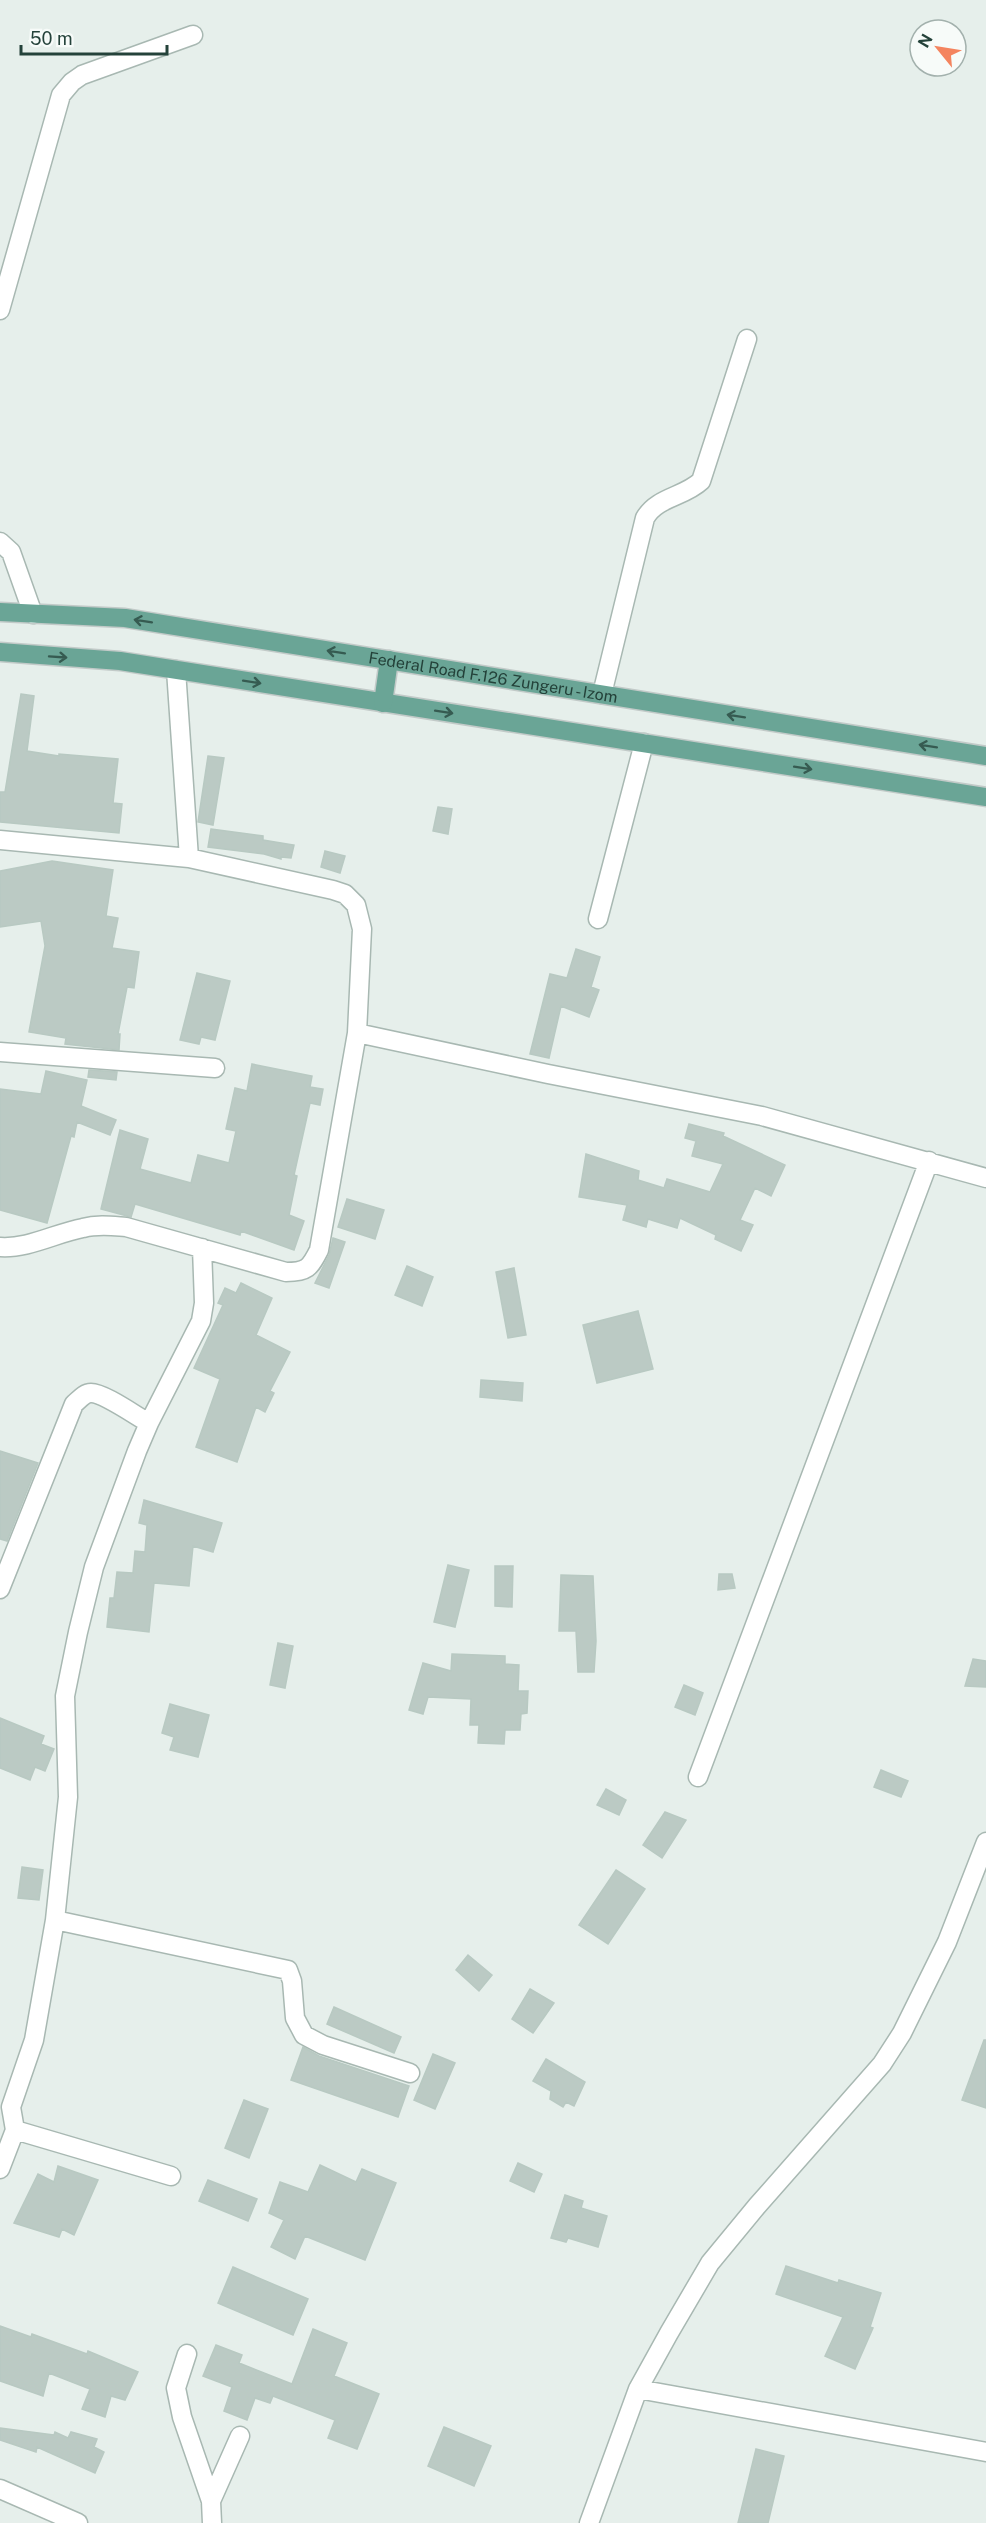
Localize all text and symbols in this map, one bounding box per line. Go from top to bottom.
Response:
scale bar [21,18,166,56]
north arrow [908,18,968,78]
text: 50 m [30,28,73,49]
text: N [914,31,937,51]
one-way arrow [134,615,154,626]
one-way arrow [326,646,346,657]
street label: Federal Road F.126 Zungeru - Izom [367,648,619,706]
one-way arrow [48,651,68,662]
one-way arrow [241,676,261,687]
one-way arrow [434,707,454,718]
one-way arrow [726,710,746,721]
one-way arrow [919,741,939,752]
one-way arrow [793,762,812,773]

